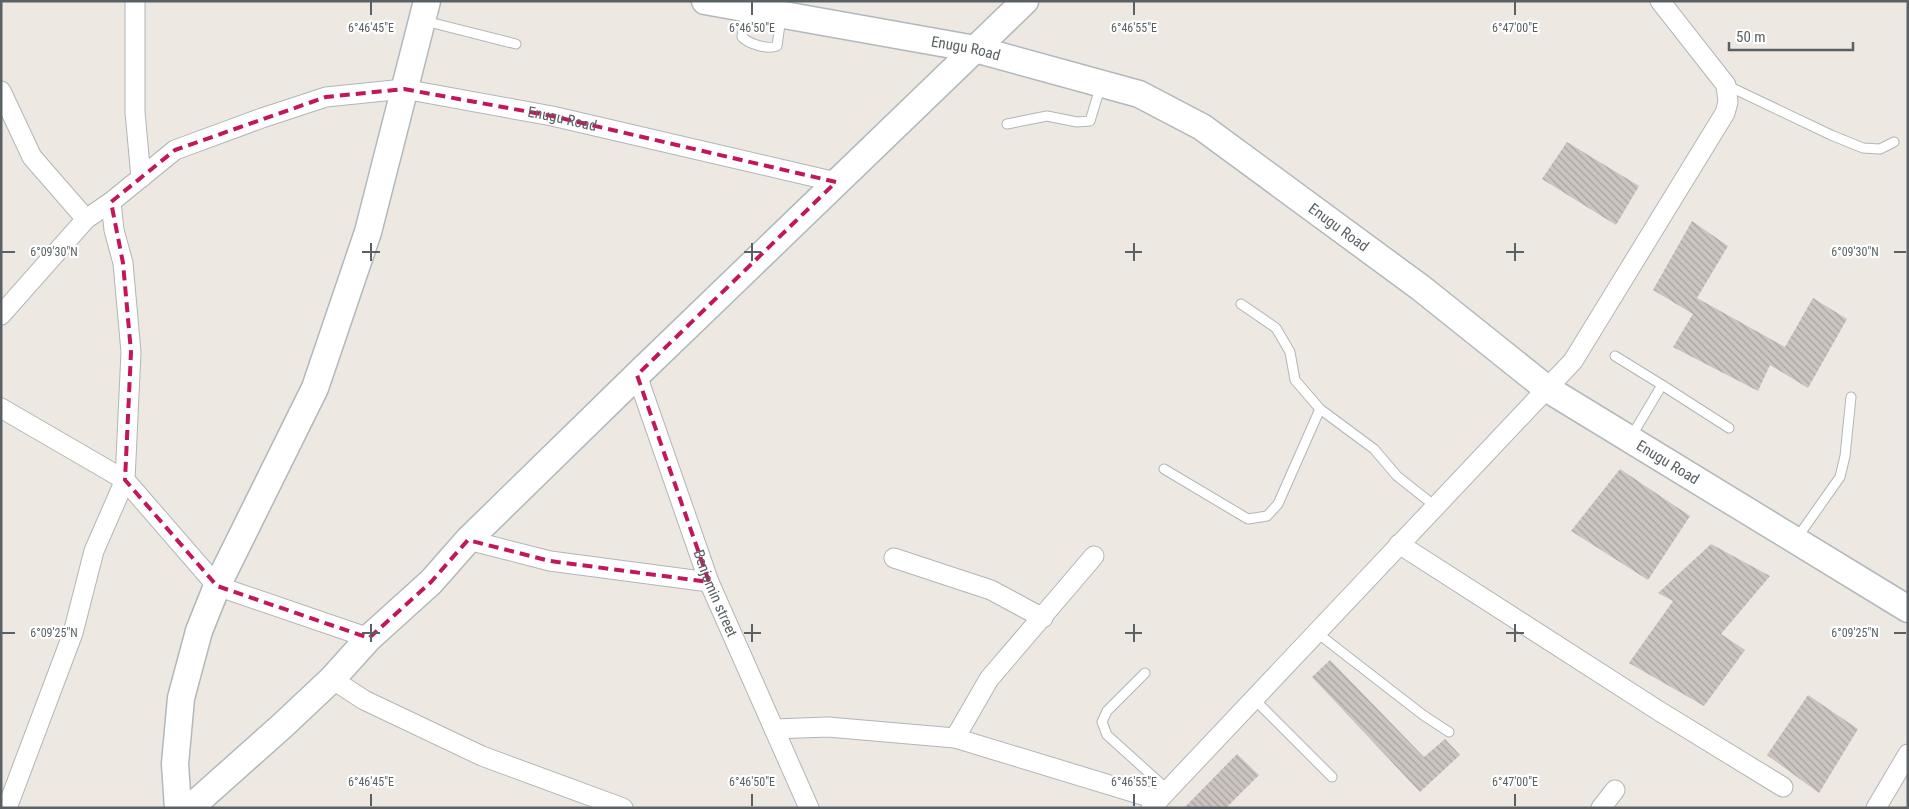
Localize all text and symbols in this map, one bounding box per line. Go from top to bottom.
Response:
scale bar [1729,20,1853,52]
text: 6°46'45"E [348,21,394,35]
text: 6°46'50"E [729,21,775,35]
text: 6°46'55"E [1111,21,1157,35]
text: 6°47'00"E [1492,21,1538,35]
text: 50 m [1736,28,1766,46]
street label: Enugu Road [930,32,1002,65]
street label: Enugu Road [526,103,599,135]
street label: Enugu Road [1305,199,1372,256]
text: 6°09'30"N [30,245,78,259]
text: 6°09'30"N [1831,245,1879,259]
street label: Enugu Road [1633,436,1702,488]
street label: Benjamin street [689,547,741,640]
text: 6°09'25"N [30,626,78,640]
text: 6°09'25"N [1831,626,1879,640]
text: 6°46'45"E [348,775,394,789]
text: 6°46'50"E [729,775,775,789]
text: 6°46'55"E [1111,775,1157,789]
text: 6°47'00"E [1492,775,1538,789]

